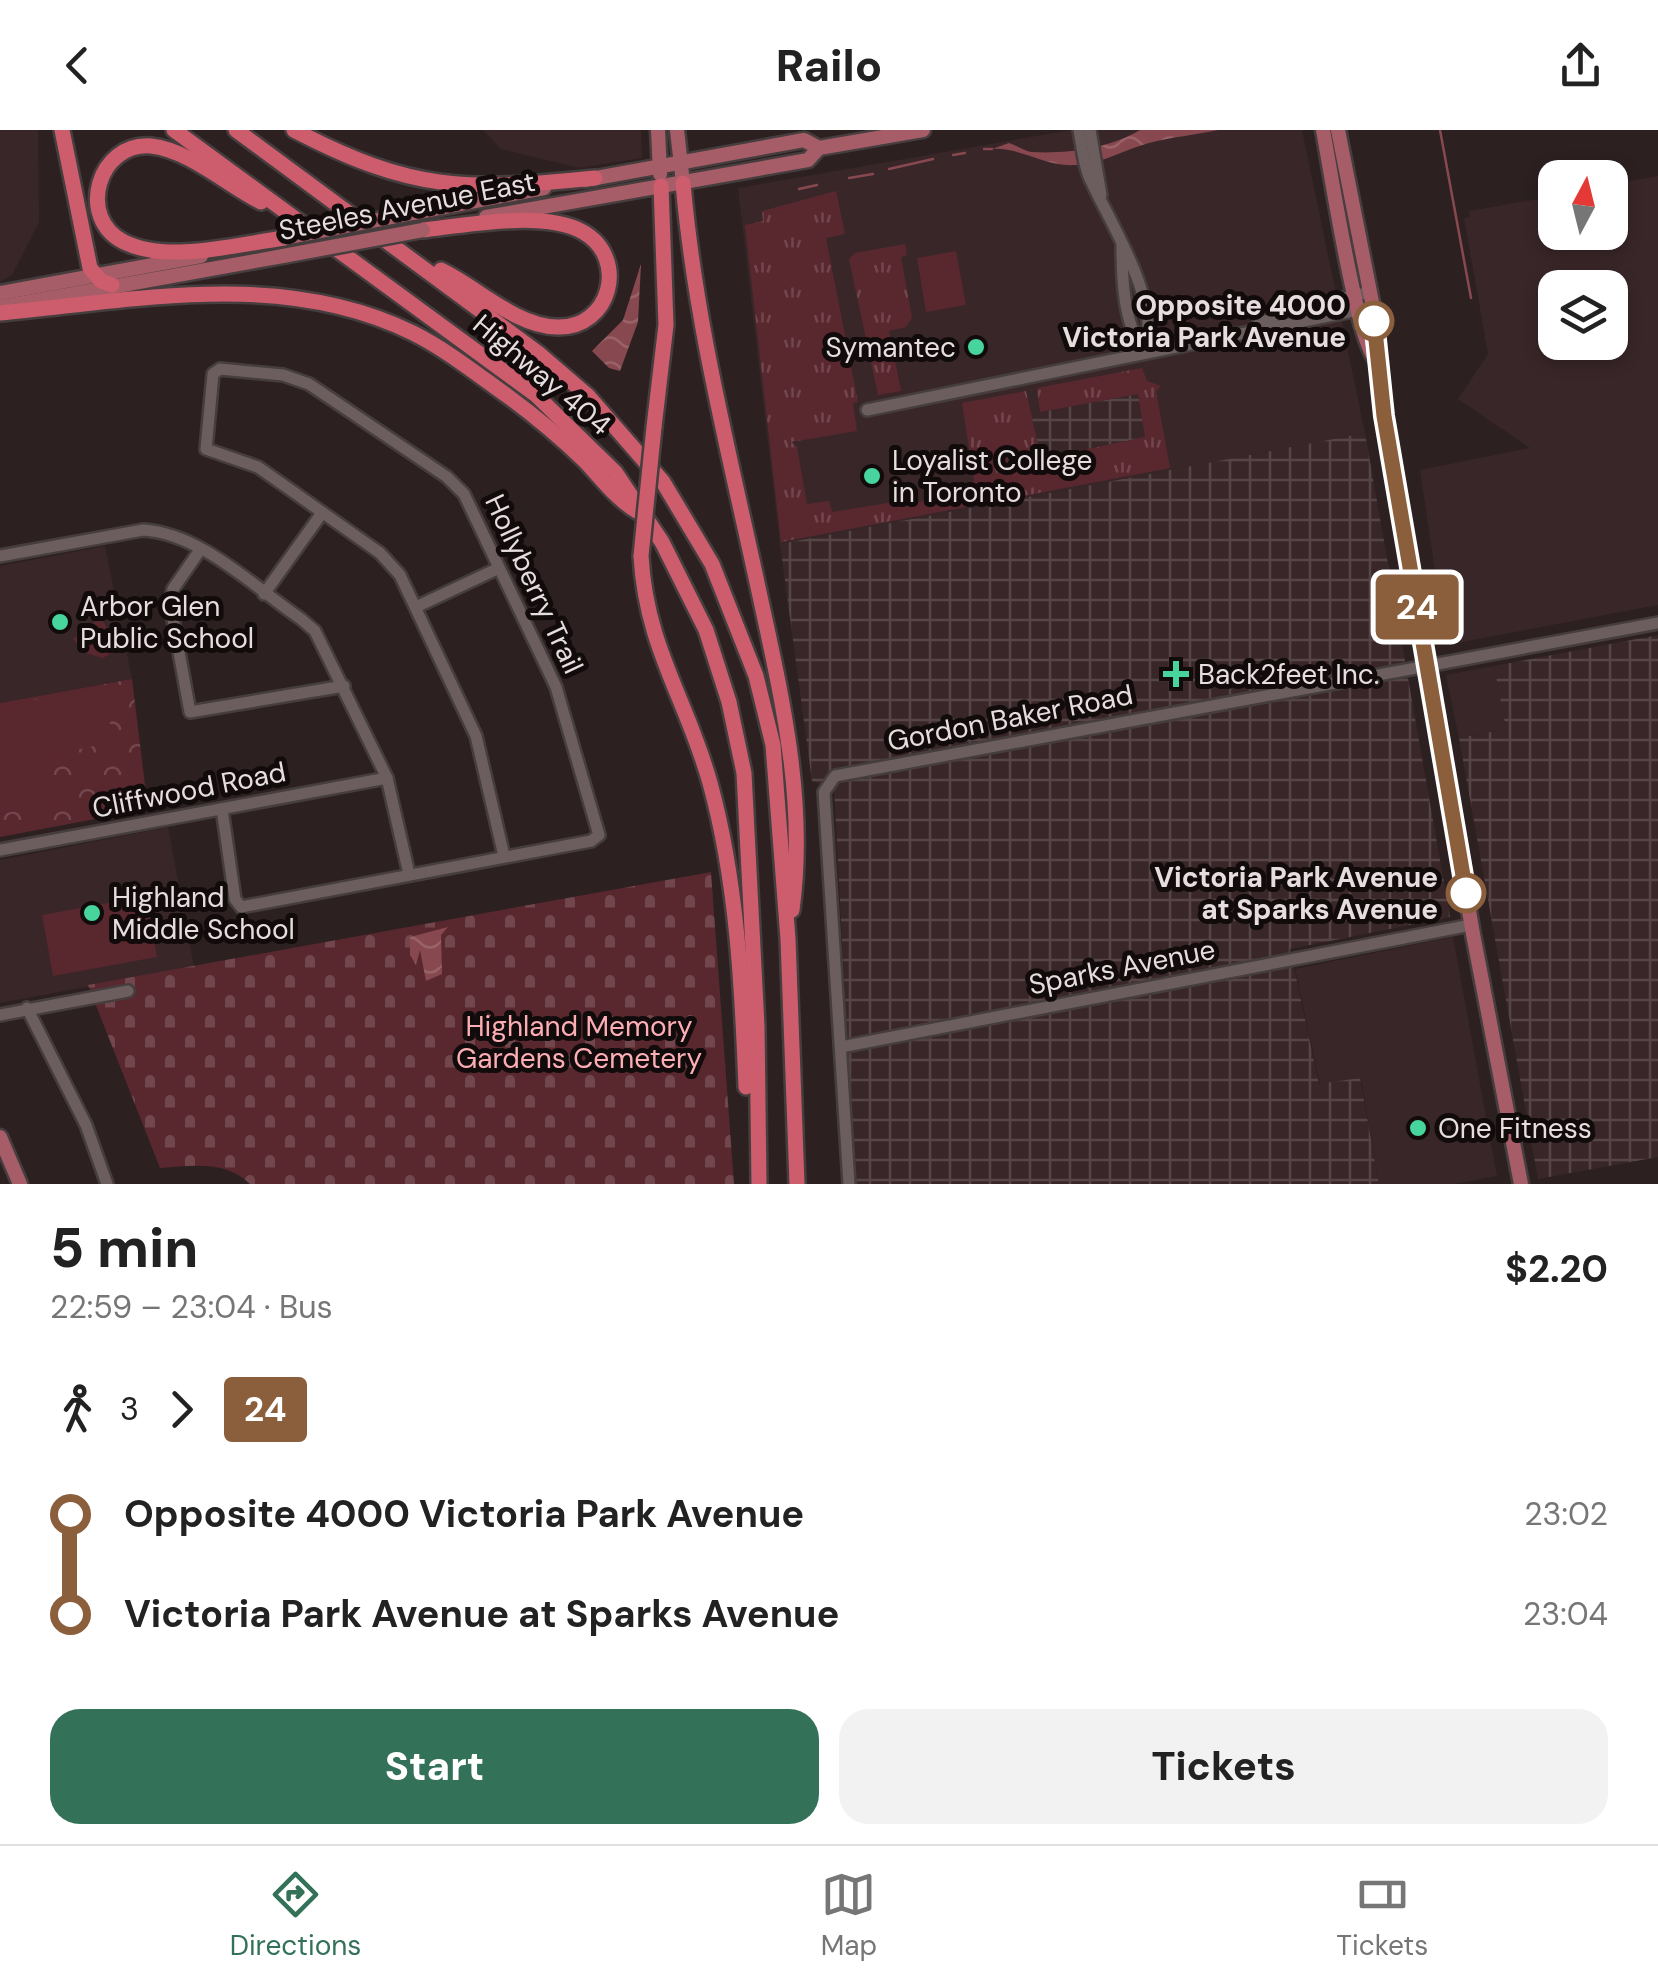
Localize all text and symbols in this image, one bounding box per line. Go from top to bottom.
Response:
text: Railo [776,36,882,95]
icon: back [50,38,105,93]
icon: share [1553,38,1608,93]
north arrow [1538,160,1628,250]
map controls [1538,160,1628,360]
street label: Steeles Avenue East [276,163,538,249]
button: layers [1538,270,1628,360]
place label: Opposite 4000 Victoria Park Avenue [1062,287,1346,356]
marker: Opposite 4000 Victoria Park Avenue [1355,302,1393,340]
street label: Highway 404 [465,306,619,444]
place label: Symantec [825,329,956,366]
marker: Symantec [965,336,987,358]
place label: Loyalist College in Toronto [892,442,1092,511]
marker: Loyalist College in Toronto [861,465,883,487]
street label: Hollyberry Trail [476,488,592,680]
line badge: 24 [1372,574,1462,640]
text: 24 [1396,584,1438,630]
place label: Arbor Glen Public School [80,588,254,657]
marker: Arbor Glen Public School [49,611,71,633]
place label: Back2feet Inc. [1198,656,1379,693]
marker: Back2feet Inc. [1163,661,1189,687]
street label: Gordon Baker Road [884,676,1136,760]
street label: Cliffwood Road [89,753,289,827]
place label: Victoria Park Avenue at Sparks Avenue [1154,859,1438,928]
marker: Victoria Park Avenue at Sparks Avenue [1447,874,1485,912]
place label: Highland Middle School [112,879,295,948]
marker: Highland Middle School [81,902,103,924]
street label: Sparks Avenue [1026,931,1218,1003]
park label: Highland Memory Gardens Cemetery [456,1008,702,1077]
place label: One Fitness [1438,1110,1592,1147]
marker: One Fitness [1407,1117,1429,1139]
text: 5 min [50,1212,198,1284]
text: $2.20 [1505,1244,1608,1294]
text: 22:59 – 23:04 · Bus [50,1286,333,1328]
icon: walk [50,1382,105,1437]
icon: forward [154,1382,209,1437]
text: 24 [244,1386,287,1432]
text: 3 [120,1388,139,1430]
text: Opposite 4000 Victoria Park Avenue [124,1489,804,1539]
text: 23:02 [1524,1493,1608,1535]
text: Victoria Park Avenue at Sparks Avenue [124,1589,839,1639]
text: 23:04 [1523,1593,1608,1635]
button: Start [50,1709,819,1824]
button: Tickets [839,1709,1608,1824]
tab: Directions [230,1867,361,1964]
tab: Map [821,1867,877,1964]
tab: Tickets [1336,1867,1428,1964]

